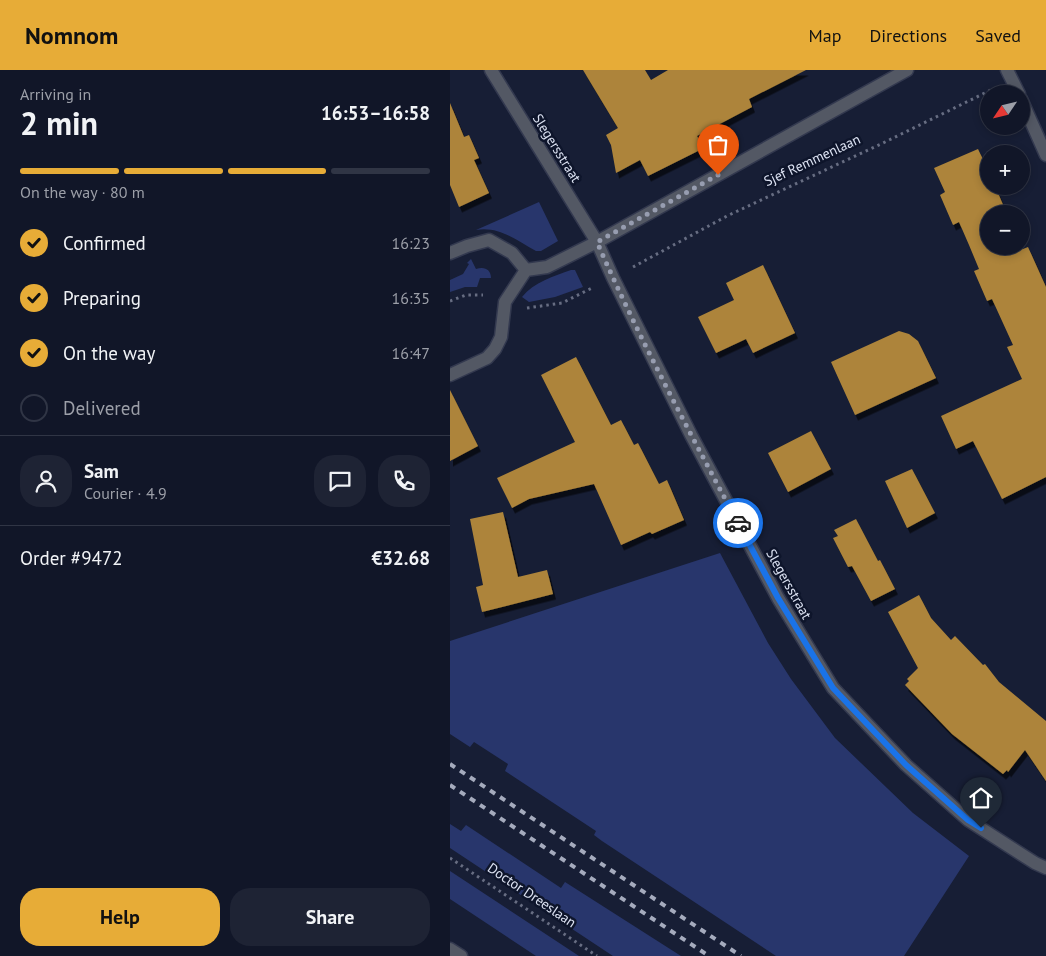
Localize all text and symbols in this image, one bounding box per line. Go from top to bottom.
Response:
text: Nomnom [25,20,118,51]
text: Map [809,24,841,47]
text: Directions [869,24,947,47]
text: Saved [975,24,1021,47]
text: Arriving in [20,84,91,104]
north arrow [980,85,1030,135]
map controls [980,85,1030,255]
text: 16:53–16:58 [321,101,430,125]
text: 2 min [20,102,98,144]
street label: Slegersstraat [529,110,585,186]
pin [697,124,739,175]
street label: Sjef Remmenlaan [761,130,863,190]
icon: bag [704,131,732,159]
button: + [980,145,1030,195]
text: On the way · 80 m [20,182,145,202]
button: − [980,205,1030,255]
icon: check [20,229,48,257]
text: Confirmed [63,231,146,255]
text: 16:23 [392,233,430,253]
icon: check [20,284,48,312]
text: Preparing [63,286,141,310]
text: 16:35 [392,288,430,308]
icon: check [20,339,48,367]
text: On the way [63,341,155,365]
text: 16:47 [392,343,430,363]
text: Delivered [63,396,141,420]
button: person [20,455,72,507]
button: chat [314,455,366,507]
button: phone [378,455,430,507]
text: Sam [84,459,119,483]
text: Courier · 4.9 [84,483,167,503]
courier [713,498,763,548]
icon: car [724,509,752,537]
text: Order #9472 [20,546,123,570]
text: €32.68 [371,546,430,570]
street label: Slegersstraat [762,546,816,623]
pin [960,777,1002,828]
icon: home [967,784,995,812]
street label: Doctor Dreeslaan [484,859,580,931]
button: Help [20,888,220,946]
button: Share [230,888,430,946]

